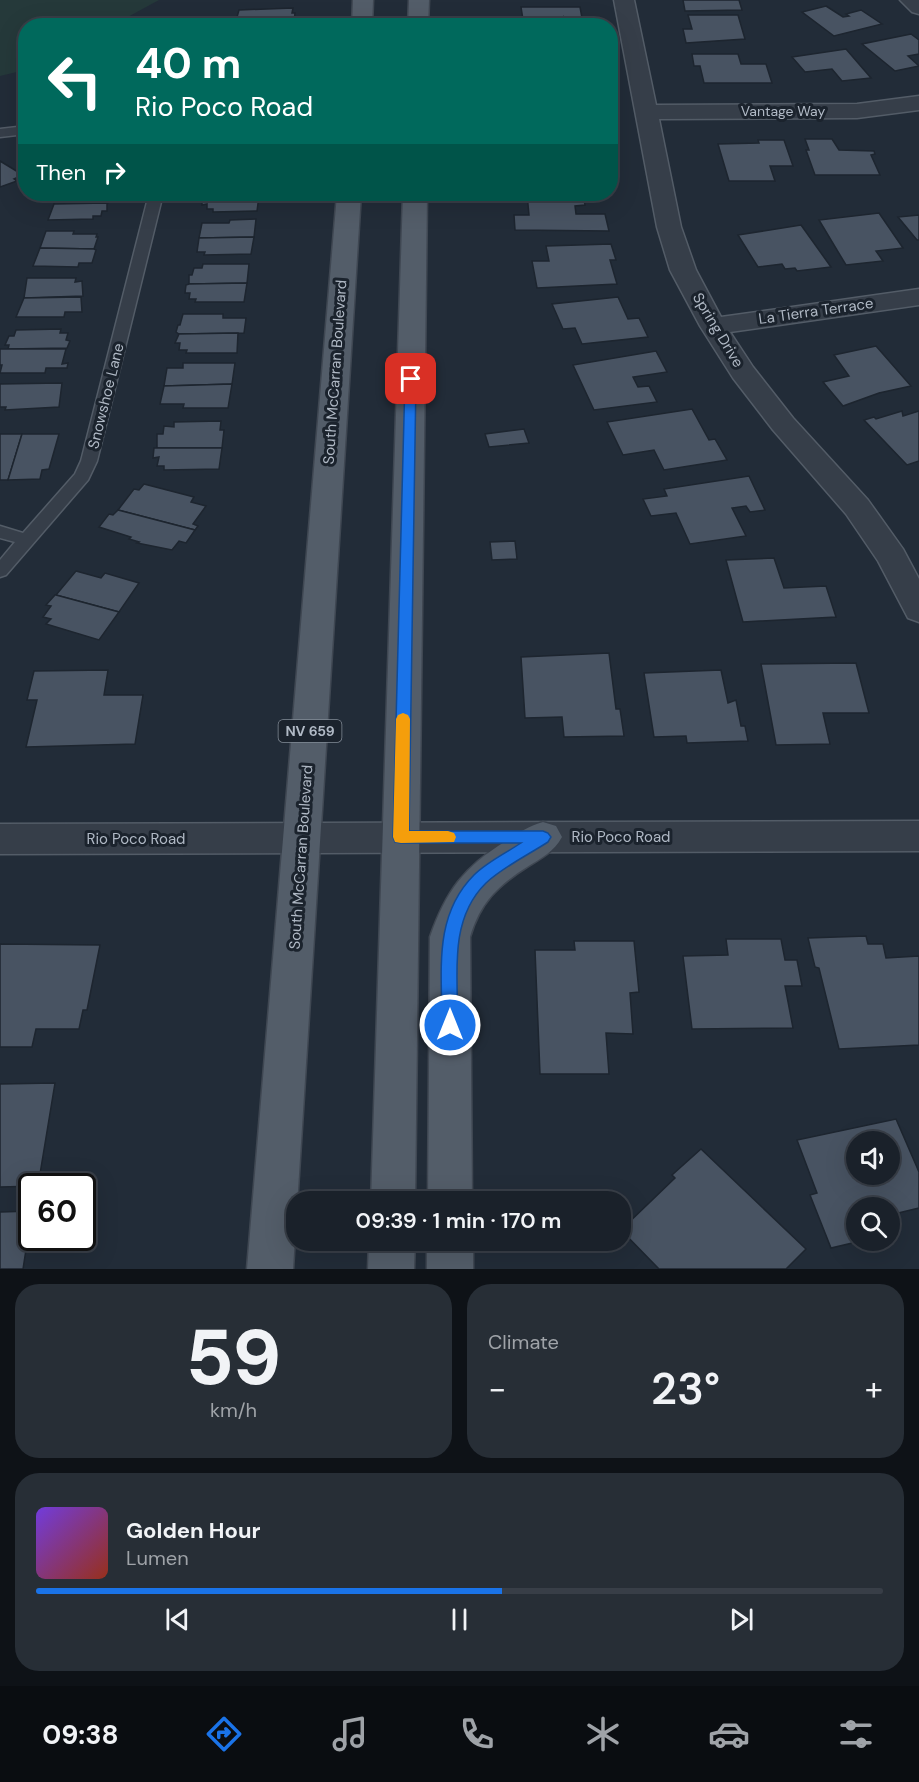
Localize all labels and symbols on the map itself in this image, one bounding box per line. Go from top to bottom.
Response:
street label: Vantage Way [741,102,826,120]
street label: South McCarran Boulevard [319,279,351,465]
street label: Spring Drive [688,289,748,371]
street label: La Tierra Terrace [757,293,875,329]
street label: Snowshoe Lane [83,341,129,451]
pin [385,353,436,404]
road number: NV 659 [278,720,342,742]
street label: South McCarran Boulevard [285,764,317,950]
street label: Rio Poco Road [572,827,670,847]
street label: Rio Poco Road [87,829,185,849]
position arrow [418,993,482,1057]
speed limit sign: 60 [18,1173,96,1251]

